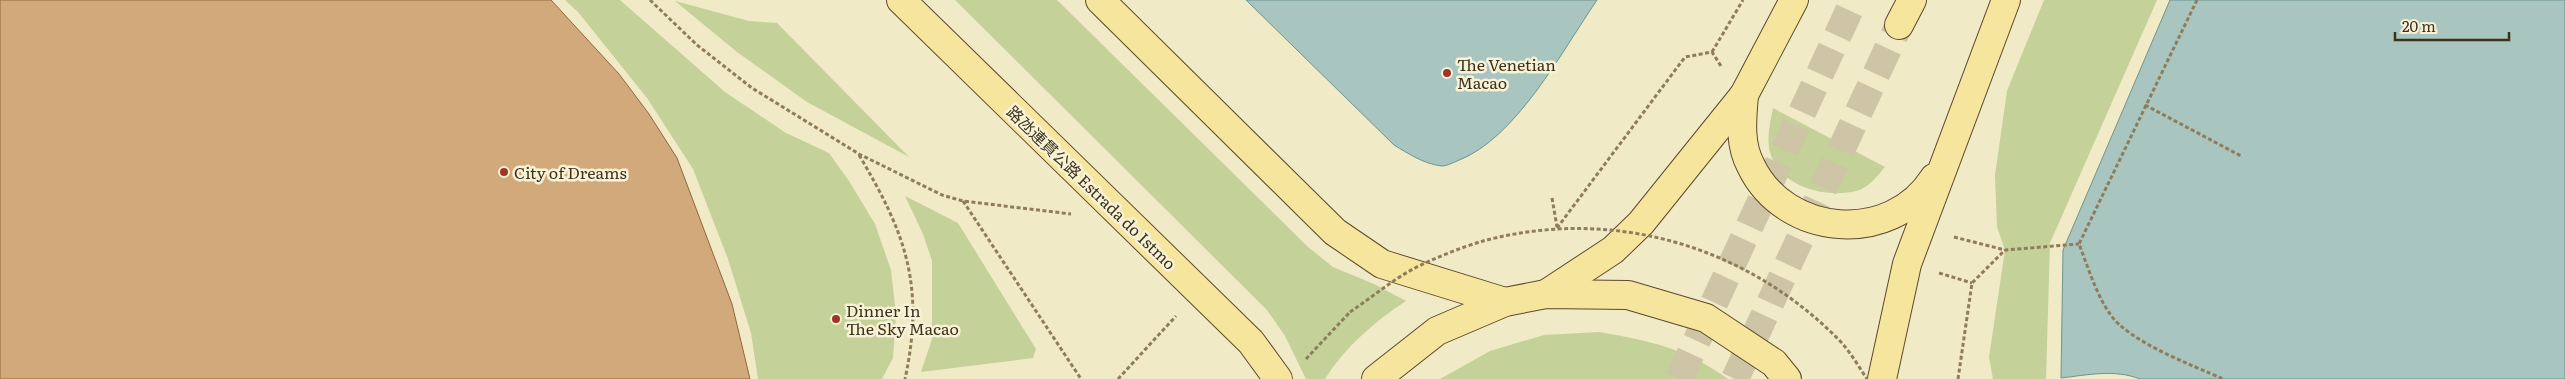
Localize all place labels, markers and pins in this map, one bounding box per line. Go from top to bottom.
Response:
place label: The Venetian Macao [1457,52,1556,94]
marker: The Venetian Macao [1441,67,1453,79]
place label: City of Dreams [514,160,627,184]
marker: City of Dreams [498,166,510,178]
place label: Dinner In The Sky Macao [846,298,959,340]
marker: Dinner In The Sky Macao [830,313,842,325]

